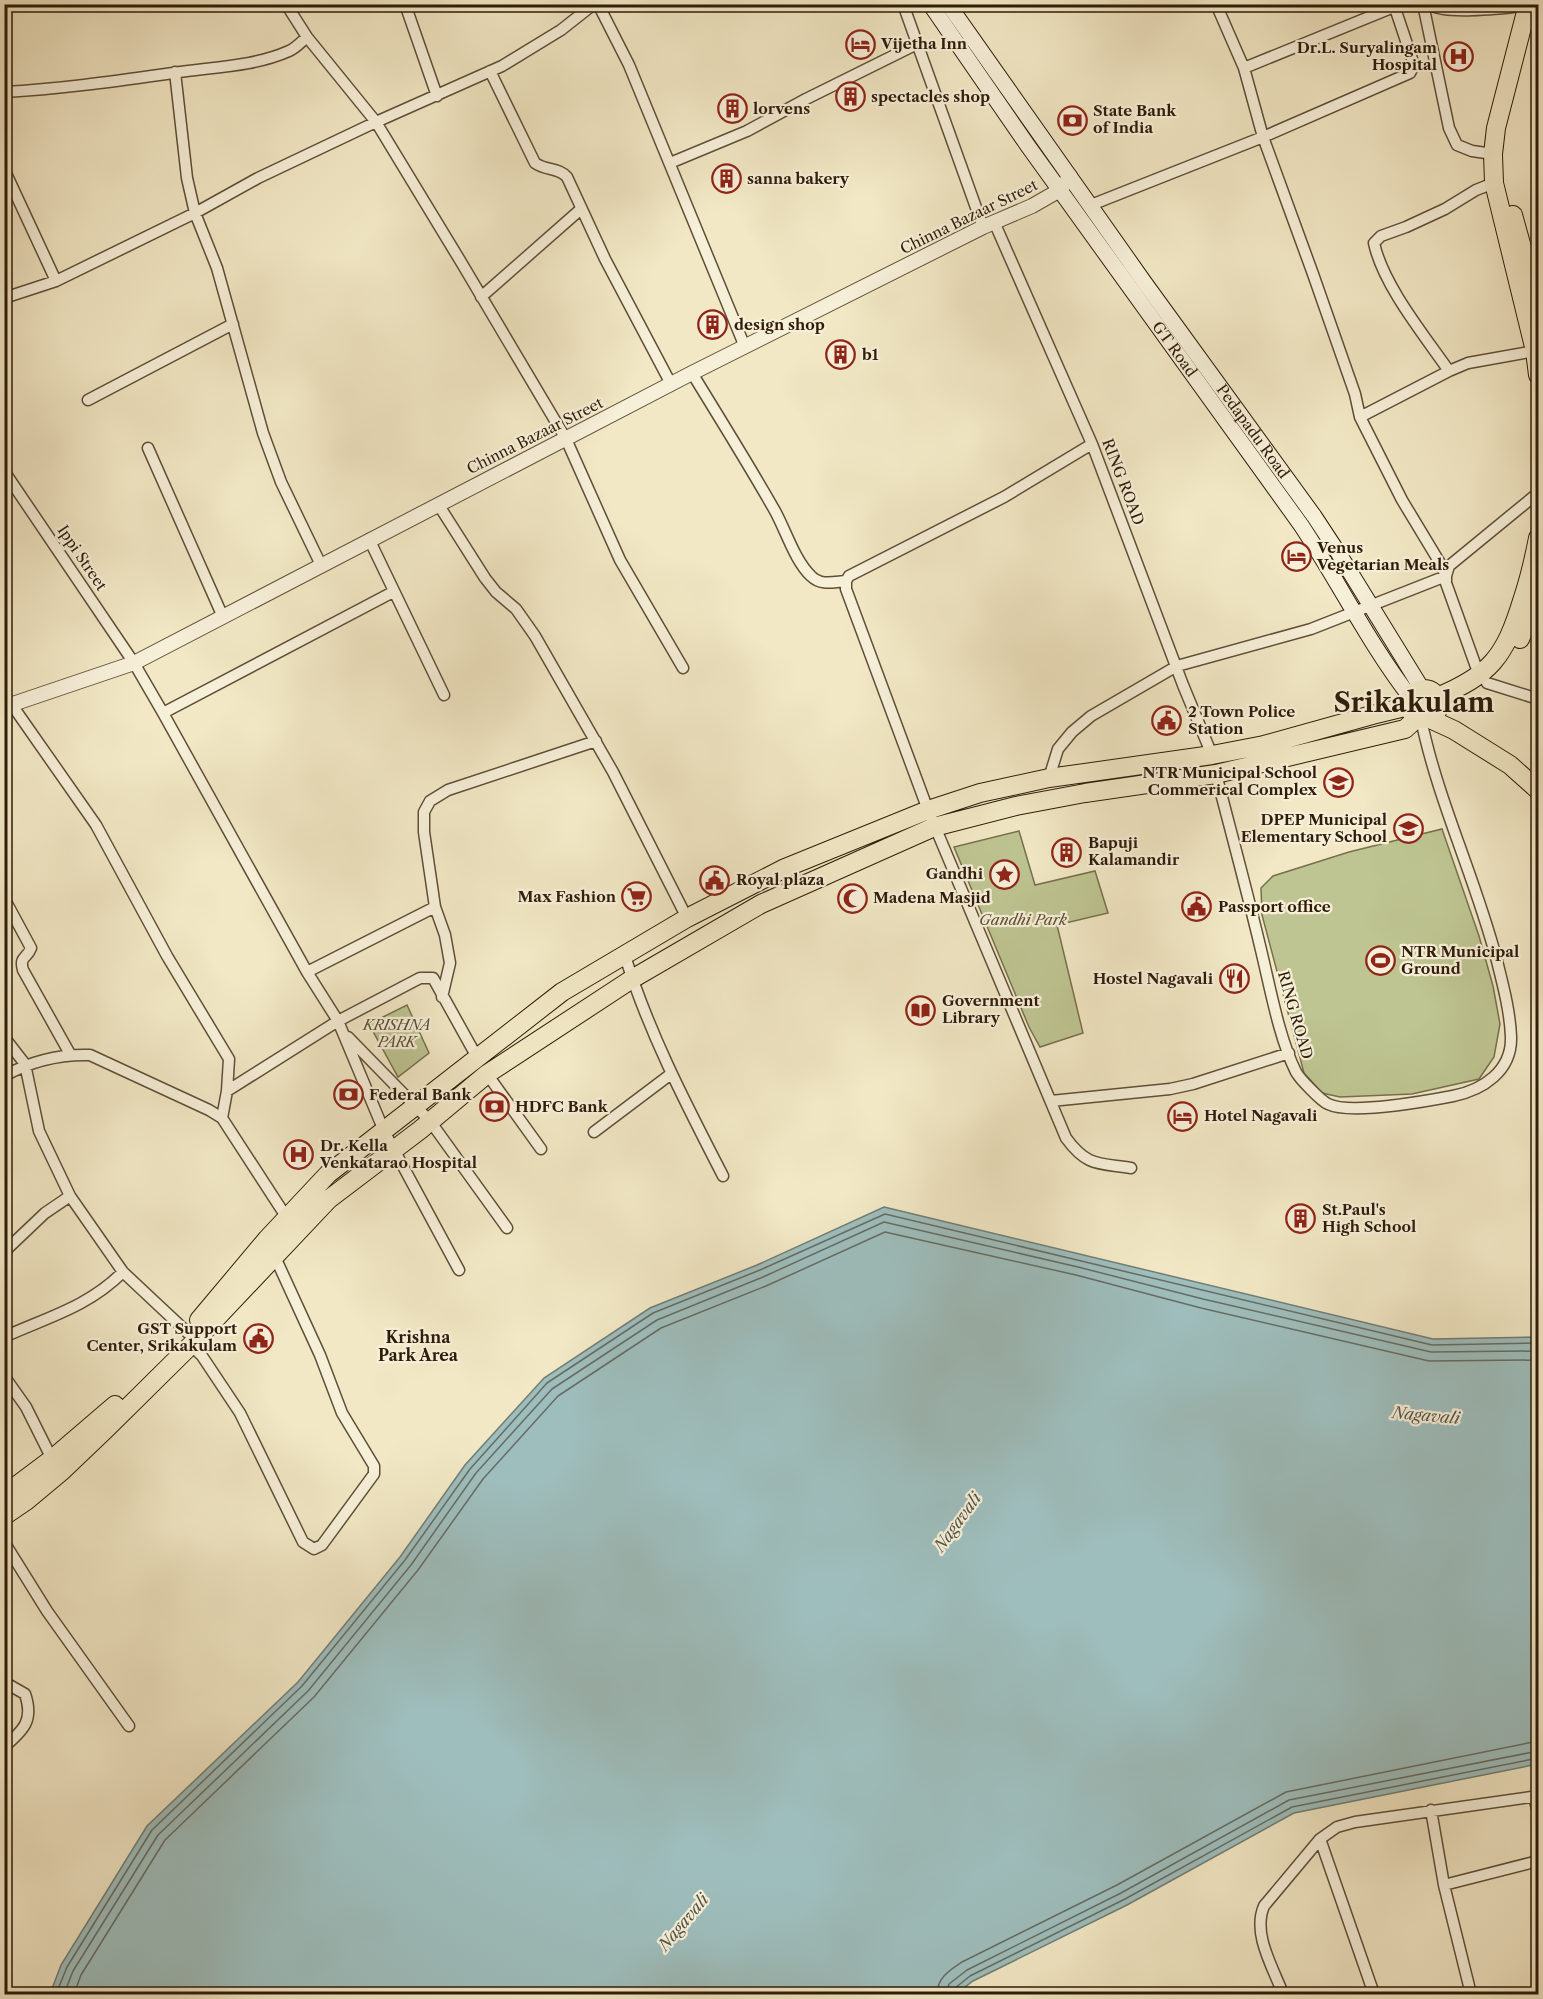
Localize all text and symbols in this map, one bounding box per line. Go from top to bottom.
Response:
hotel icon: Vijetha Inn [844,28,876,60]
place label: Vijetha Inn [880,34,968,53]
place label: Dr.L. Suryalingam Hospital [1297,38,1437,74]
hospital icon: Dr.L. Suryalingam Hospital [1442,41,1474,73]
building icon: spectacles shop [834,81,866,113]
place label: spectacles shop [871,87,990,106]
building icon: lorvens [716,93,748,125]
place label: lorvens [753,99,810,118]
place label: State Bank of India [1093,101,1177,137]
bank icon: State Bank of India [1056,104,1088,136]
building icon: sanna bakery [710,163,742,195]
place label: sanna bakery [747,169,850,188]
street label: Chinna Bazaar Street [897,175,1041,258]
building icon: design shop [697,309,729,341]
place label: design shop [734,315,825,334]
street label: GT Road [1148,317,1201,380]
building icon: b1 [825,339,857,371]
place label: b1 [861,345,879,364]
street label: Pedapadu Road [1213,380,1294,482]
street label: Chinna Bazaar Street [463,393,607,478]
street label: RING ROAD [1098,436,1149,528]
street label: Ippi Street [54,521,112,595]
place label: Venus Vegetarian Meals [1316,538,1449,574]
hotel icon: Venus Vegetarian Meals [1280,541,1312,573]
district label: Srikakulam [1334,686,1495,719]
place label: 2 Town Police Station [1188,702,1295,738]
public building icon: 2 Town Police Station [1151,705,1183,737]
place label: NTR Municipal School Commerical Complex [1142,763,1317,799]
school or university icon: NTR Municipal School Commerical Complex [1322,766,1354,798]
place label: DPEP Municipal Elementary School [1241,810,1387,846]
school or university icon: DPEP Municipal Elementary School [1392,813,1424,845]
place label: Bapuji Kalamandir [1088,833,1180,869]
building icon: Bapuji Kalamandir [1051,836,1083,868]
place icon: Gandhi [988,858,1020,890]
public building icon: Royal plaza [699,864,731,896]
place label: Gandhi [926,864,984,883]
place label: Royal plaza [736,870,825,889]
supermarket icon: Max Fashion [621,881,653,913]
mosque icon: Madena Masjid [836,882,868,914]
place label: Max Fashion [518,887,617,906]
place label: Madena Masjid [873,888,991,907]
public building icon: Passport office [1181,891,1213,923]
place label: Passport office [1218,897,1331,916]
park label: Gandhi Park [979,910,1067,929]
place label: NTR Municipal Ground [1401,942,1519,978]
sports icon: NTR Municipal Ground [1364,945,1396,977]
restaurant icon: Hostel Nagavali [1218,963,1250,995]
street label: RING ROAD [1274,968,1317,1061]
place label: Hostel Nagavali [1093,969,1214,988]
place label: Government Library [942,991,1040,1027]
library icon: Government Library [905,994,937,1026]
park label: KRISHNA PARK [362,1015,431,1051]
bank icon: Federal Bank [332,1079,364,1111]
place label: Federal Bank [369,1085,473,1104]
bank icon: HDFC Bank [478,1091,510,1123]
place label: HDFC Bank [515,1097,609,1116]
hotel icon: Hotel Nagavali [1167,1100,1199,1132]
place label: Hotel Nagavali [1204,1106,1318,1125]
place label: Dr. Kella Venkatarao Hospital [319,1136,477,1172]
hospital icon: Dr. Kella Venkatarao Hospital [283,1139,315,1171]
place label: St.Paul's High School [1322,1200,1416,1236]
building icon: St.Paul's High School [1285,1203,1317,1235]
place label: GST Support Center, Srikakulam [86,1319,237,1355]
public building icon: GST Support Center, Srikakulam [242,1322,274,1354]
district label: Krishna Park Area [378,1327,459,1365]
water label: Nagavali [1389,1402,1462,1428]
water label: Nagavali [928,1488,986,1557]
water label: Nagavali [652,1889,713,1956]

